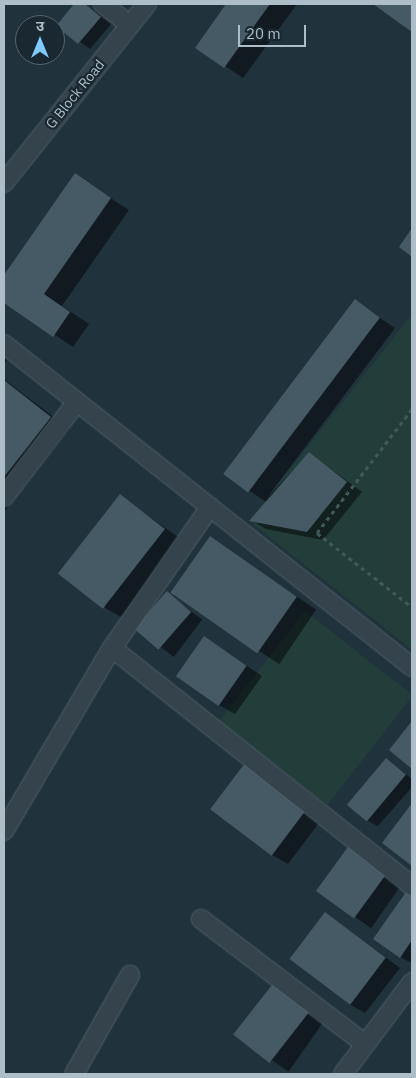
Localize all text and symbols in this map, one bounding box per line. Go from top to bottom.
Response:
north arrow [15,15,65,65]
scale bar [241,15,308,47]
text: उ [36,17,44,35]
text: 20 m [246,24,281,43]
street label: G Block Road [42,56,108,132]

